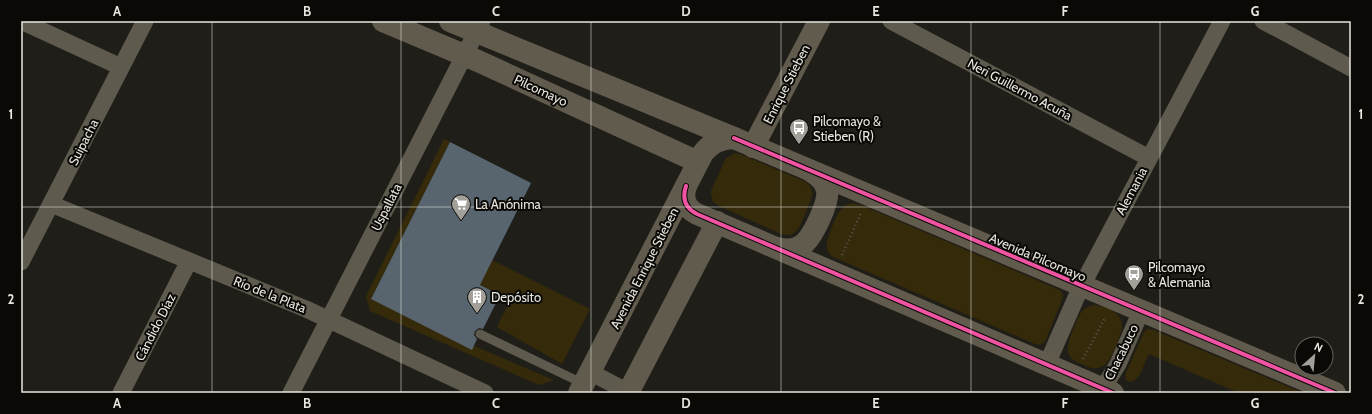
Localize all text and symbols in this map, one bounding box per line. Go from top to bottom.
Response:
text: A [113,3,122,19]
text: B [303,3,311,19]
text: C [492,3,500,19]
text: D [681,3,691,19]
text: E [872,3,880,19]
text: F [1062,3,1069,19]
text: G [1251,3,1260,19]
street label: Enrique Stieben [759,42,813,126]
street label: Neri Guillermo Acuña [965,55,1076,124]
street label: Pilcomayo [512,71,570,109]
text: 1 [9,106,13,122]
text: 1 [1359,106,1363,122]
place label: Pilcomayo & Stieben (R) [813,113,881,144]
street label: Suipacha [65,116,102,168]
bus stop icon: Pilcomayo & Stieben (R) [788,117,810,145]
street label: Alemania [1112,164,1151,217]
street label: Uspallata [367,180,405,233]
supermarket icon: La Anónima [450,193,472,221]
place label: La Anónima [475,196,542,212]
street label: Avenida Enrique Stieben [606,205,682,331]
street label: Avenida Pilcomayo [987,229,1089,285]
place label: Pilcomayo & Alemania [1148,259,1211,290]
bus stop icon: Pilcomayo & Alemania [1123,263,1145,291]
street label: Río de la Plata [231,272,309,316]
building icon: Depósito [466,286,488,314]
place label: Depósito [491,289,541,305]
text: 2 [8,291,15,307]
street label: Cándido Díaz [131,291,179,363]
text: 2 [1358,291,1365,307]
street label: Chacabuco [1101,321,1141,383]
north arrow [1294,336,1334,376]
text: N [1312,339,1325,355]
text: A [113,395,122,411]
text: B [303,395,311,411]
text: C [492,395,500,411]
text: D [681,395,691,411]
text: E [872,395,880,411]
text: F [1062,395,1069,411]
text: G [1251,395,1260,411]

